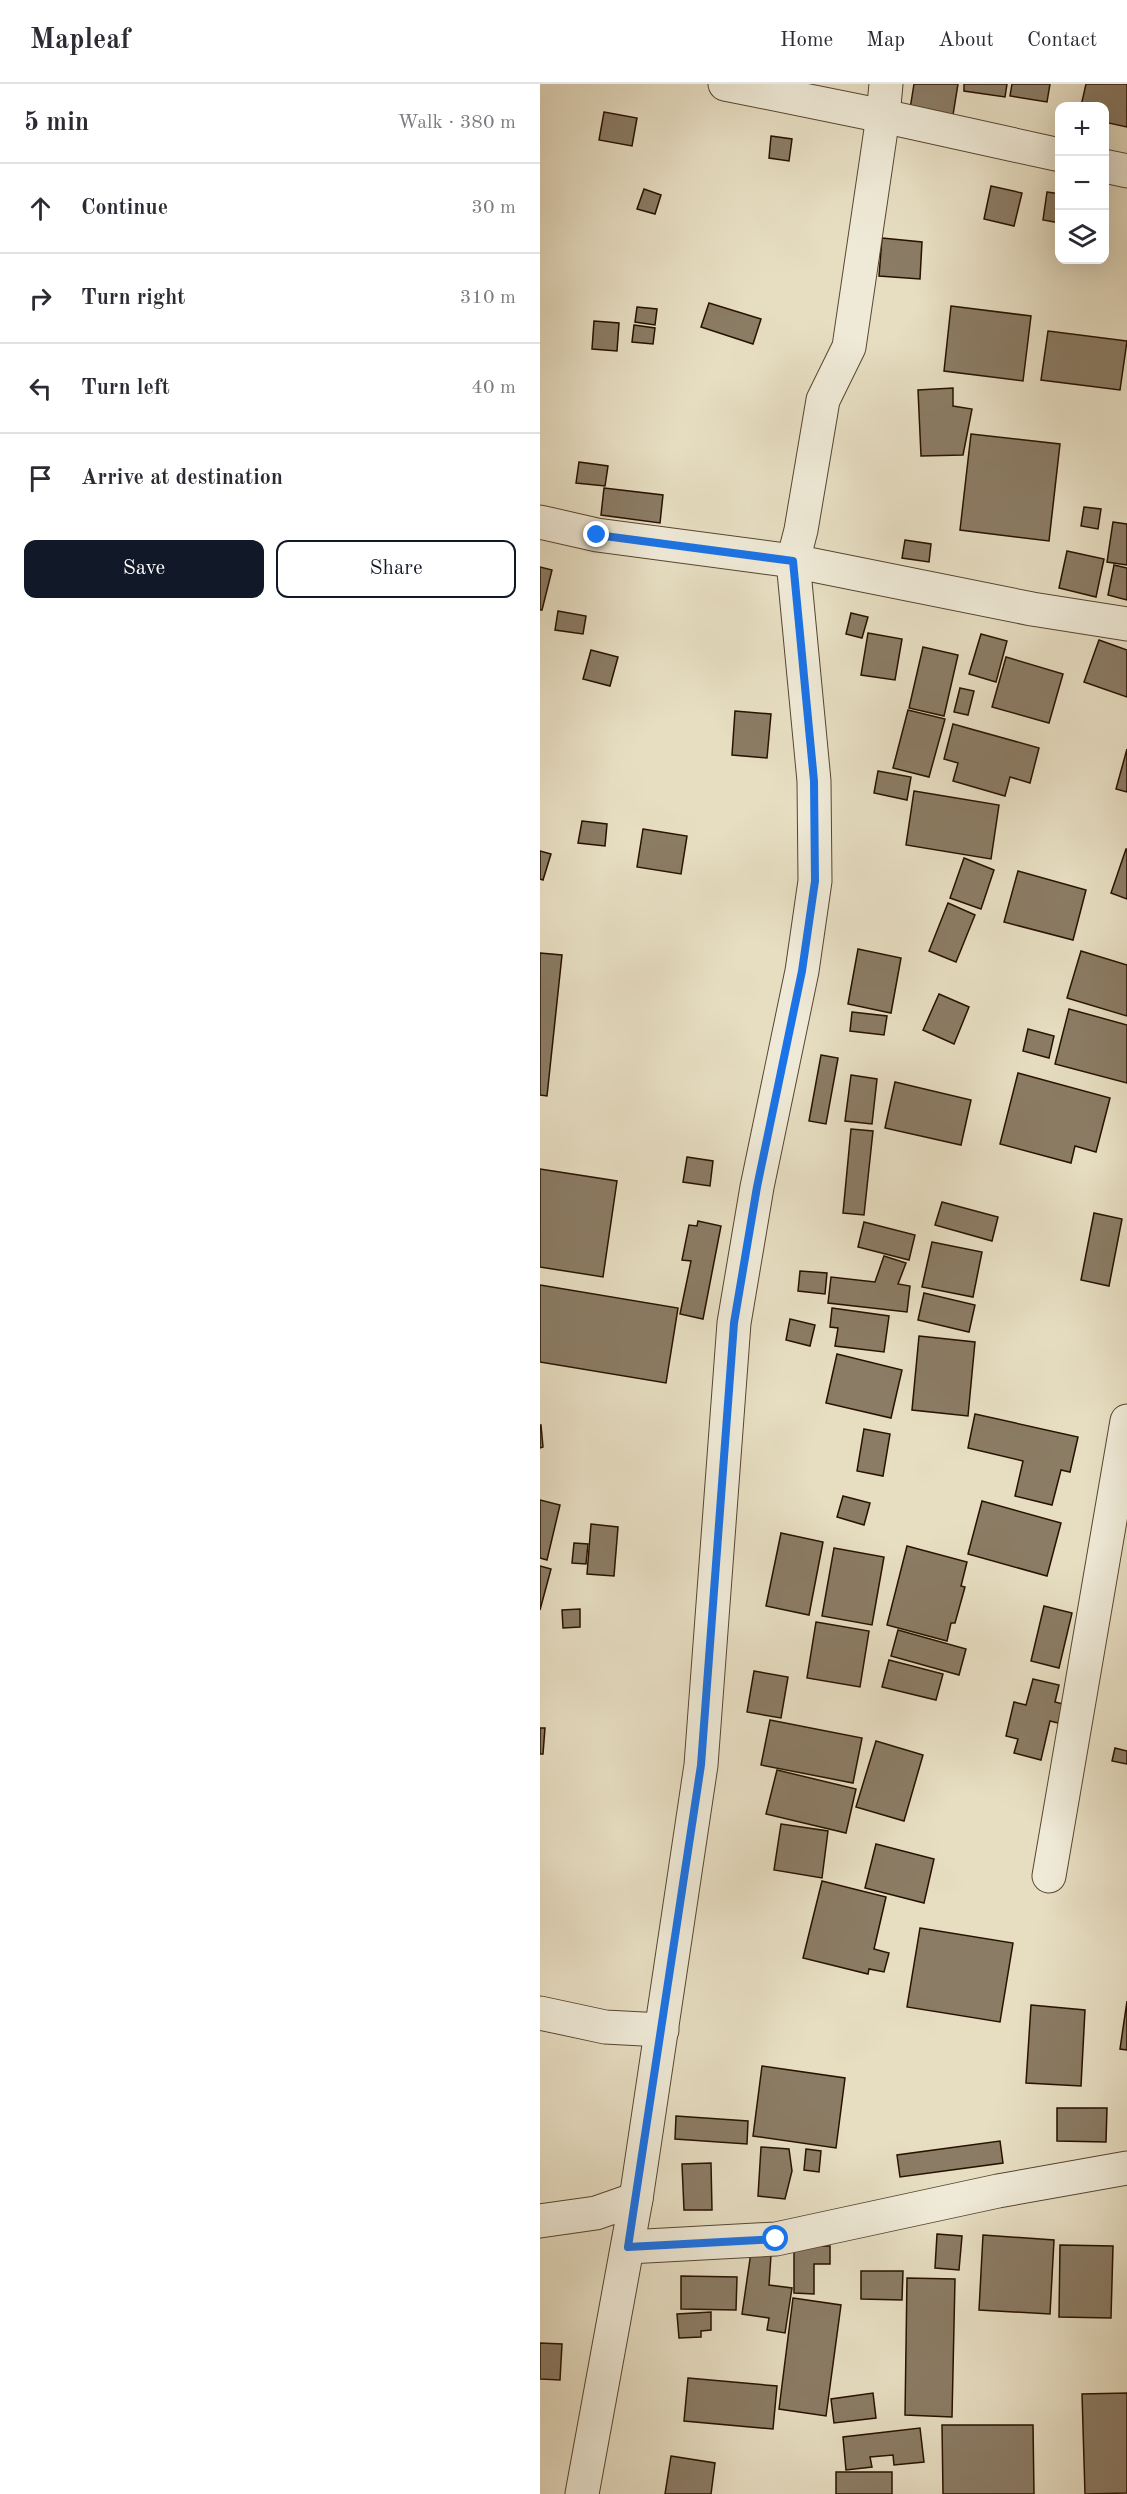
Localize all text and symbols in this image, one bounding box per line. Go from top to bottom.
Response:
text: Mapleaf [30,27,130,55]
text: Home [780,30,833,51]
text: Map [866,30,905,51]
text: About [938,30,994,51]
text: Contact [1027,30,1097,51]
map controls [1055,102,1109,264]
button: + [1055,102,1109,156]
text: 5 min [24,110,89,136]
text: Walk · 380 m [397,113,516,133]
button: − [1055,156,1109,210]
icon: ahead [24,192,57,225]
text: Continue [81,197,168,219]
text: 30 m [471,198,516,218]
button: layers [1055,210,1109,264]
icon: right [24,282,57,315]
text: Turn right [81,287,185,309]
text: 310 m [460,288,516,308]
icon: left [24,372,57,405]
text: Turn left [81,377,170,399]
text: 40 m [471,378,516,398]
icon: arrive [24,462,57,495]
text: Arrive at destination [81,467,283,489]
route end [583,521,609,547]
button: Save [24,540,264,598]
button: Share [276,540,516,598]
route start [762,2225,788,2251]

